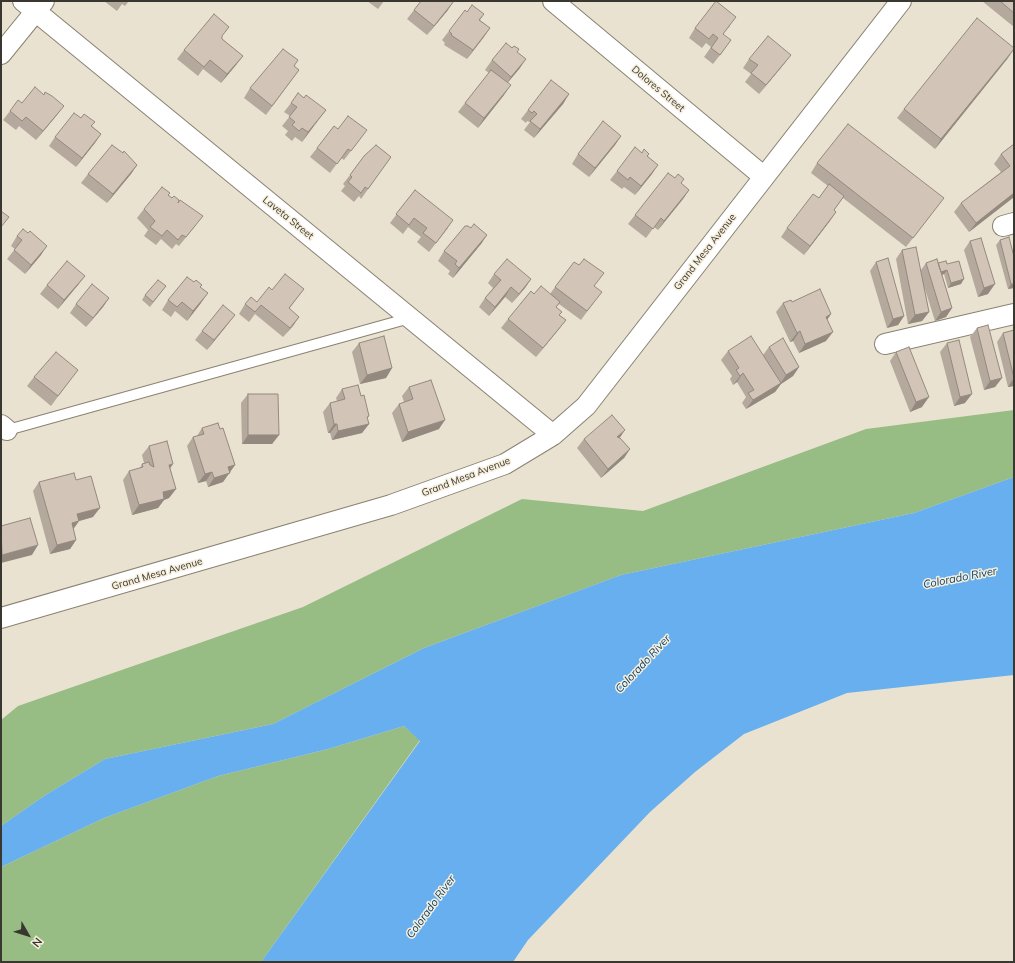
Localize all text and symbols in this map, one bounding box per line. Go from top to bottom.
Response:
street label: Dolores Street [629,63,687,115]
street label: Laveta Street [260,194,316,242]
street label: Grand Mesa Avenue [671,211,739,293]
street label: Grand Mesa Avenue [420,455,512,499]
street label: Grand Mesa Avenue [110,555,204,593]
water label: Colorado River [922,564,998,592]
water label: Colorado River [613,632,673,696]
water label: Colorado River [404,873,458,941]
north arrow [8,915,48,955]
text: N [29,935,45,950]

